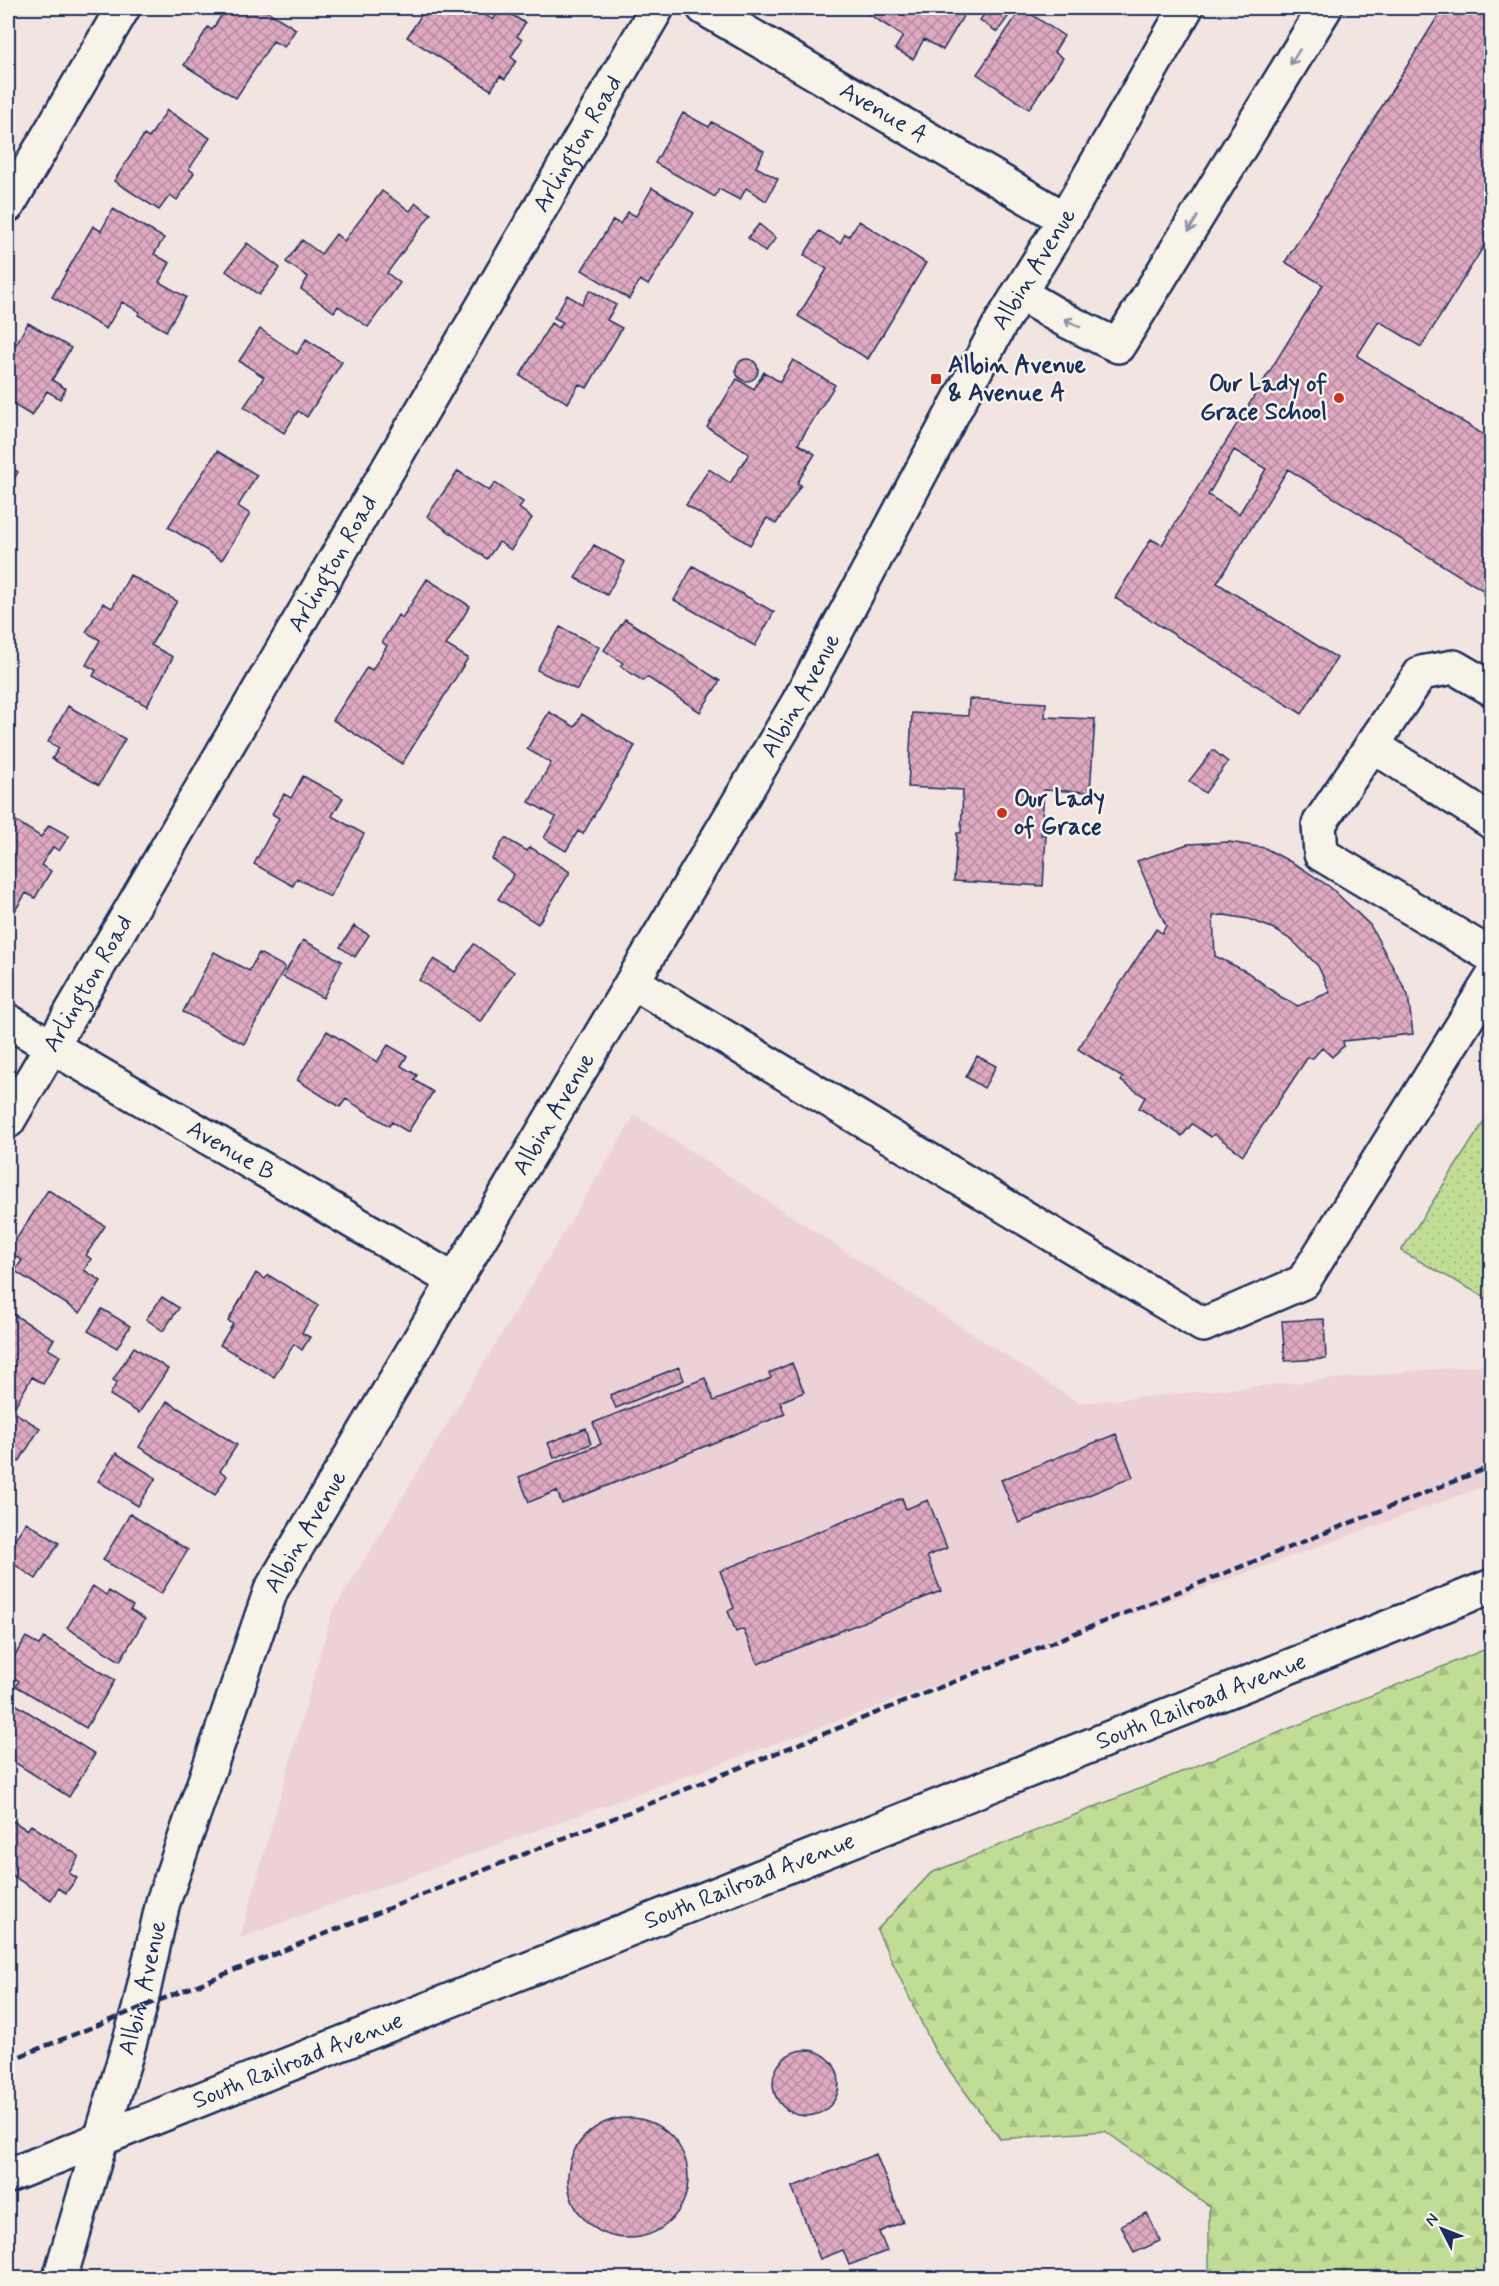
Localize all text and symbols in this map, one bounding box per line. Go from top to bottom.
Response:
one-way arrow [1288,48,1300,65]
street label: Arlington Road [526,70,630,218]
street label: Avenue A [834,75,933,151]
street label: Albin Avenue [985,203,1083,336]
one-way arrow [1187,215,1199,232]
one-way arrow [1063,317,1081,328]
place label: Albin Avenue & Avenue A [948,350,1087,409]
place label: Our Lady of Grace School [1200,369,1327,428]
marker: Albin Avenue & Avenue A [929,372,943,386]
marker: Our Lady of Grace School [1332,391,1346,405]
street label: Arlington Road [281,490,385,638]
street label: Albin Avenue [754,628,848,763]
place label: Our Lady of Grace [1014,784,1105,843]
marker: Our Lady of Grace [995,806,1009,820]
street label: Arlington Road [36,910,140,1058]
street label: Albin Avenue [505,1047,602,1181]
street label: Avenue B [181,1113,281,1188]
street label: Albin Avenue [257,1464,354,1599]
street label: South Railroad Avenue [1091,1646,1311,1757]
street label: South Railroad Avenue [640,1825,859,1937]
street label: Albin Avenue [111,1917,174,2059]
street label: South Railroad Avenue [188,2005,408,2117]
north arrow [1412,2199,1472,2259]
text: N [1421,2209,1443,2231]

